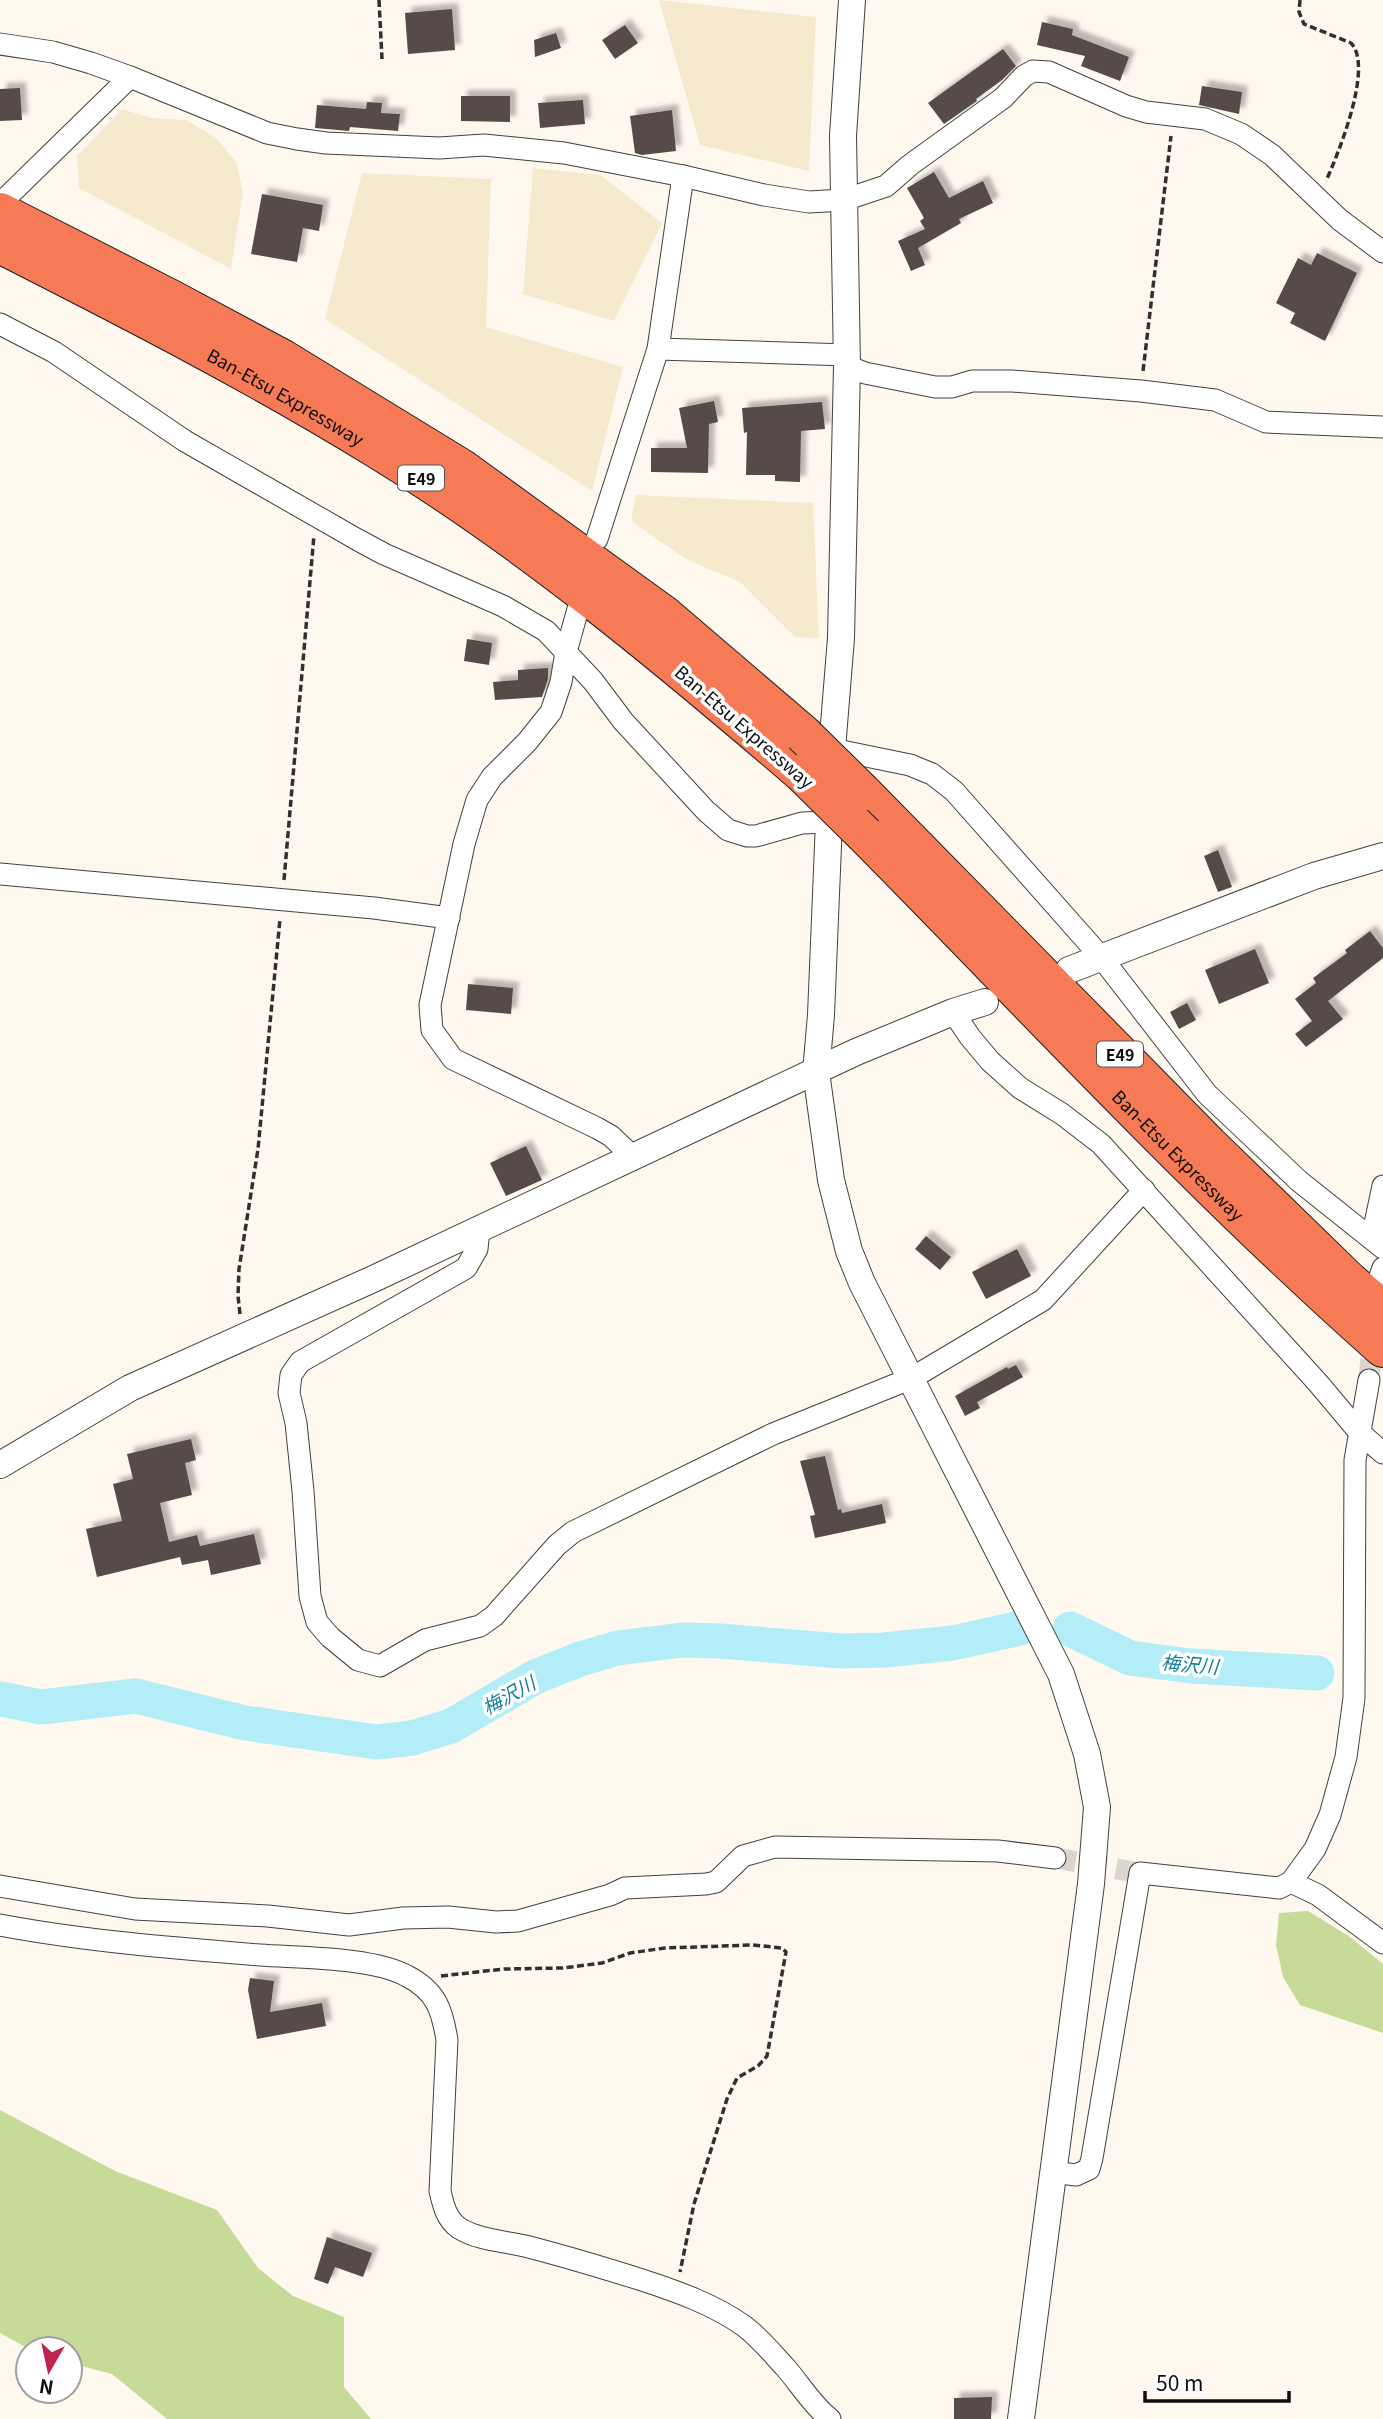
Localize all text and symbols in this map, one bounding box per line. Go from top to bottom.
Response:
street label: Ban-Etsu Expressway [203,341,370,452]
road number: E49 [398,466,444,491]
street label: Ban-Etsu Expressway [670,658,821,794]
road number: E49 [1097,1042,1143,1066]
street label: Ban-Etsu Expressway [1107,1083,1251,1227]
water label: 梅沢川 [1160,1647,1222,1679]
water label: 梅沢川 [477,1667,541,1720]
north arrow [14,2335,84,2405]
scale bar [1145,2360,1288,2404]
text: 50 m [1156,2367,1203,2397]
text: N [37,2374,55,2403]

